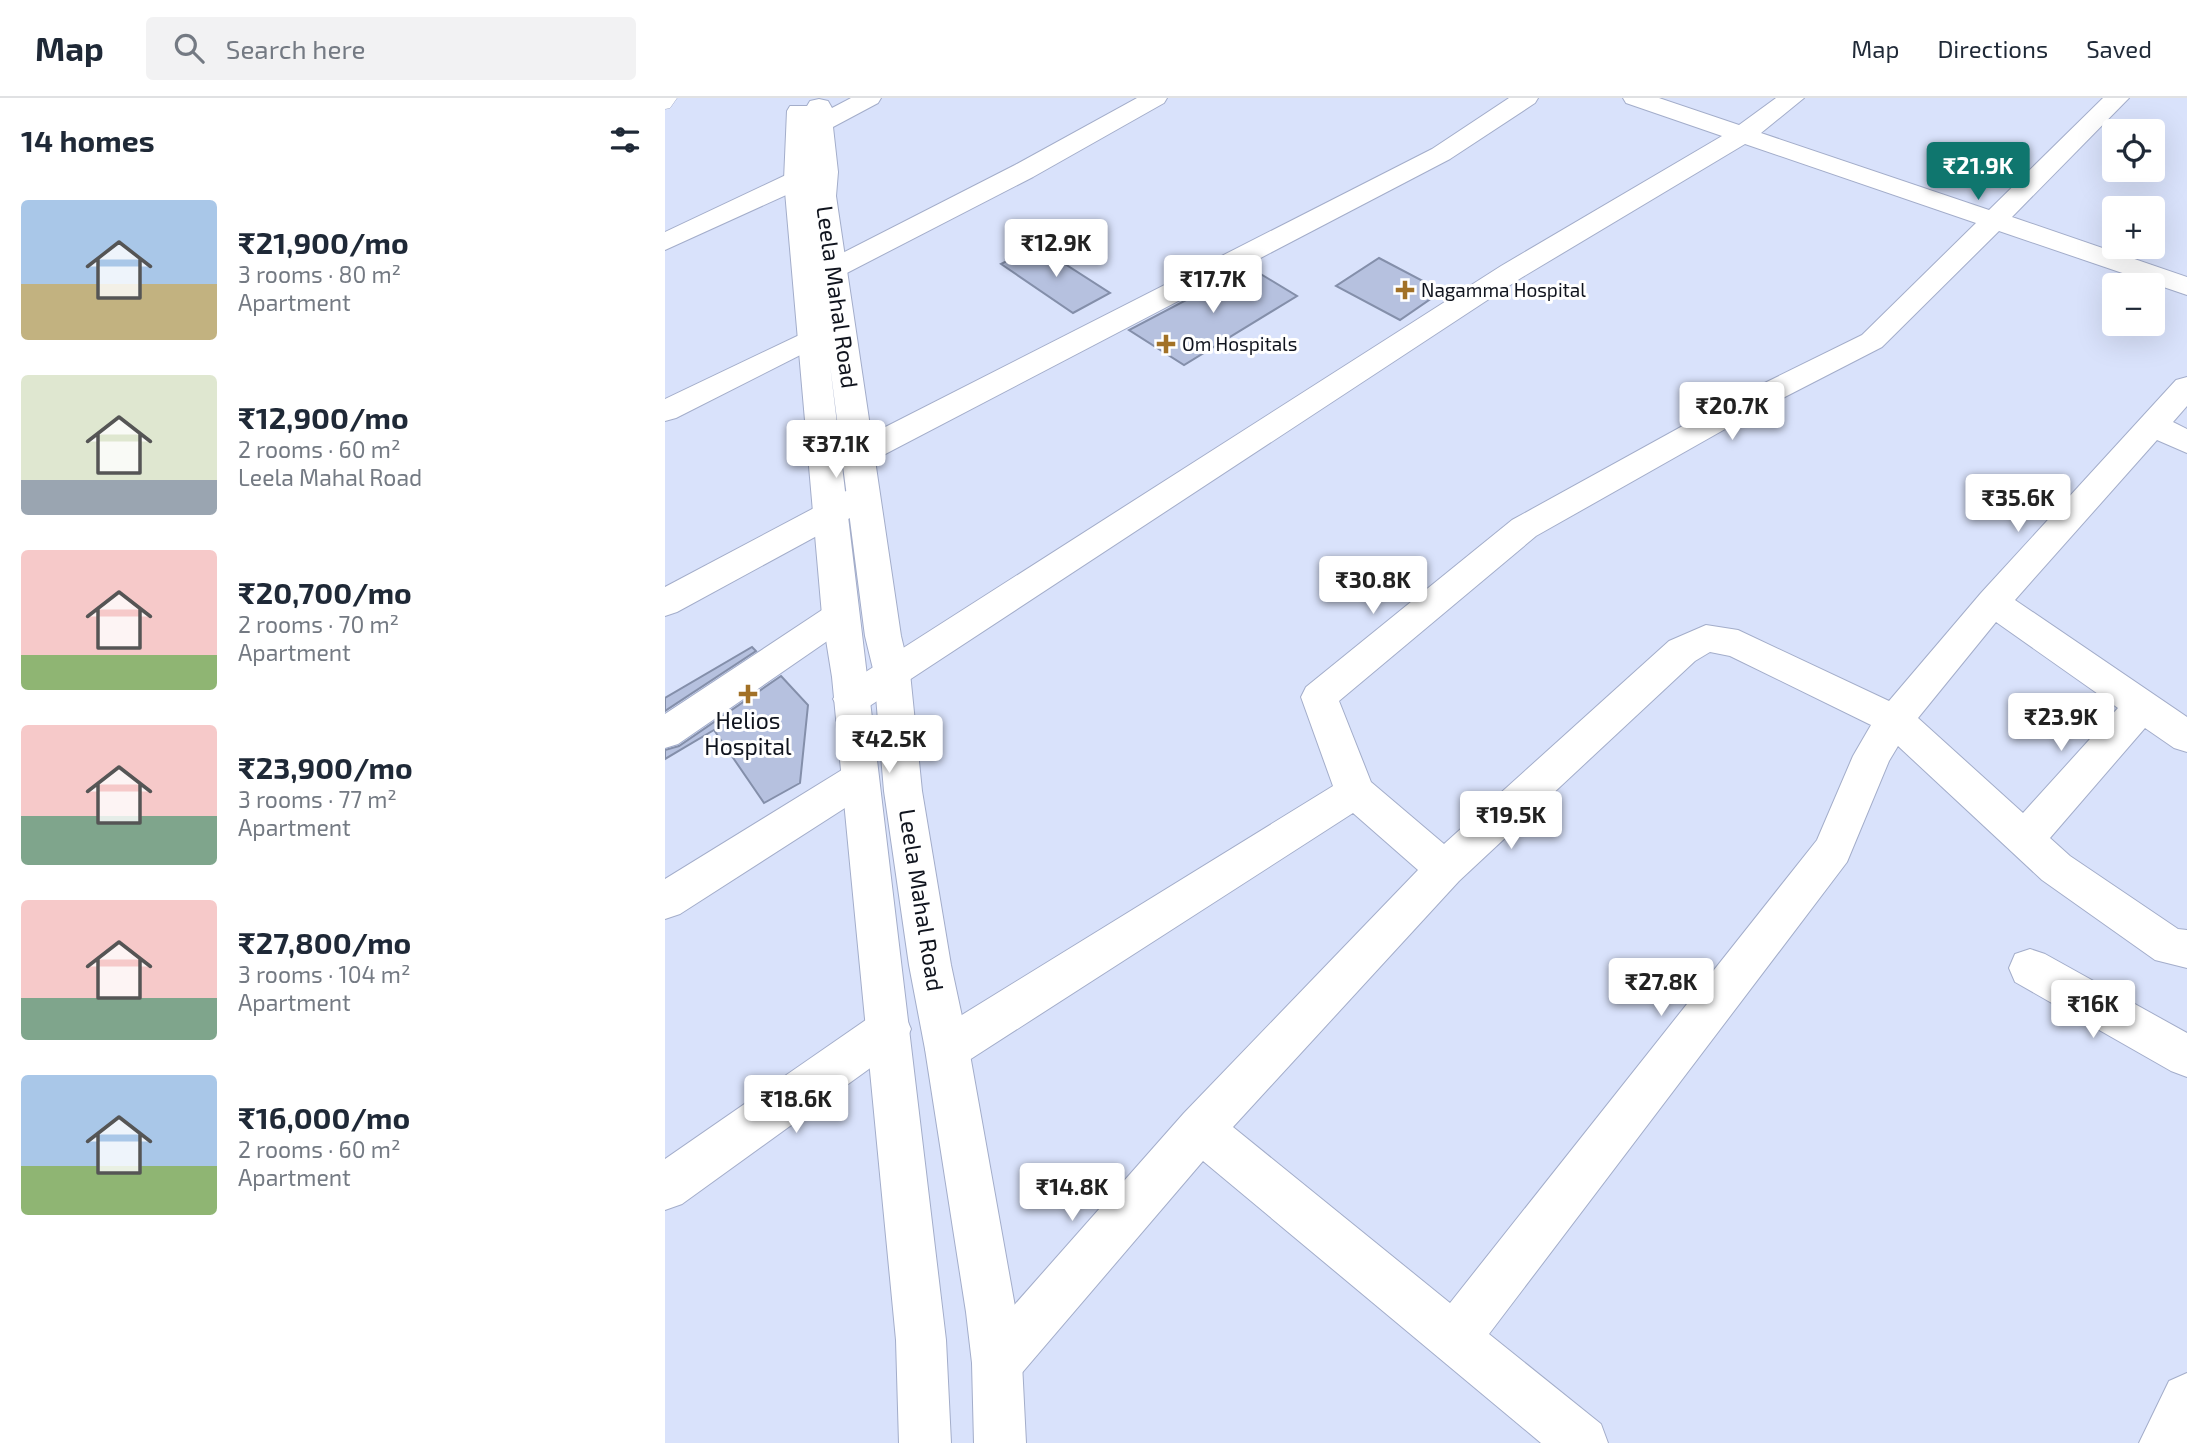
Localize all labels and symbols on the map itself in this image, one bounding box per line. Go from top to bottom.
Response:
pin: ₹21.9K [1921,142,2035,202]
street label: Leela Mahal Road [811,204,865,390]
pin: ₹12.9K [999,220,1113,279]
pin: ₹17.7K [1156,256,1270,315]
place label: Nagamma Hospital [1421,278,1586,301]
marker: Nagamma Hospital [1395,280,1415,300]
place label: Om Hospitals [1182,332,1297,355]
marker: Om Hospitals [1156,334,1176,354]
pin: ₹20.7K [1675,382,1789,442]
pin: ₹37.1K [779,420,893,480]
pin: ₹35.6K [1961,474,2075,534]
pin: ₹30.8K [1316,556,1430,616]
marker: Helios Hospital [738,684,758,704]
pin: ₹23.9K [2004,694,2118,753]
place label: Helios Hospital [704,706,792,760]
pin: ₹42.5K [832,716,946,775]
pin: ₹19.5K [1454,792,1568,851]
street label: Leela Mahal Road [894,807,950,993]
pin: ₹27.8K [1604,958,1718,1018]
pin: ₹16K [2052,981,2134,1040]
pin: ₹18.6K [739,1076,853,1135]
pin: ₹14.8K [1015,1164,1129,1223]

